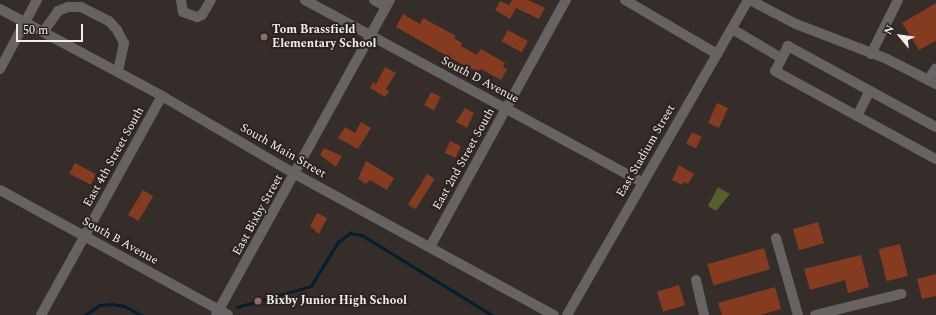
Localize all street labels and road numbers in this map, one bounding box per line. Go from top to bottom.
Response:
street label: South D Avenue [439,53,521,107]
street label: East Stadium Street [614,102,678,200]
street label: East 4th Street South [81,105,147,209]
street label: East 2nd Street South [430,106,498,212]
street label: South Main Street [238,121,328,181]
street label: East Bixby Street [230,172,286,258]
street label: South B Avenue [80,214,160,268]

